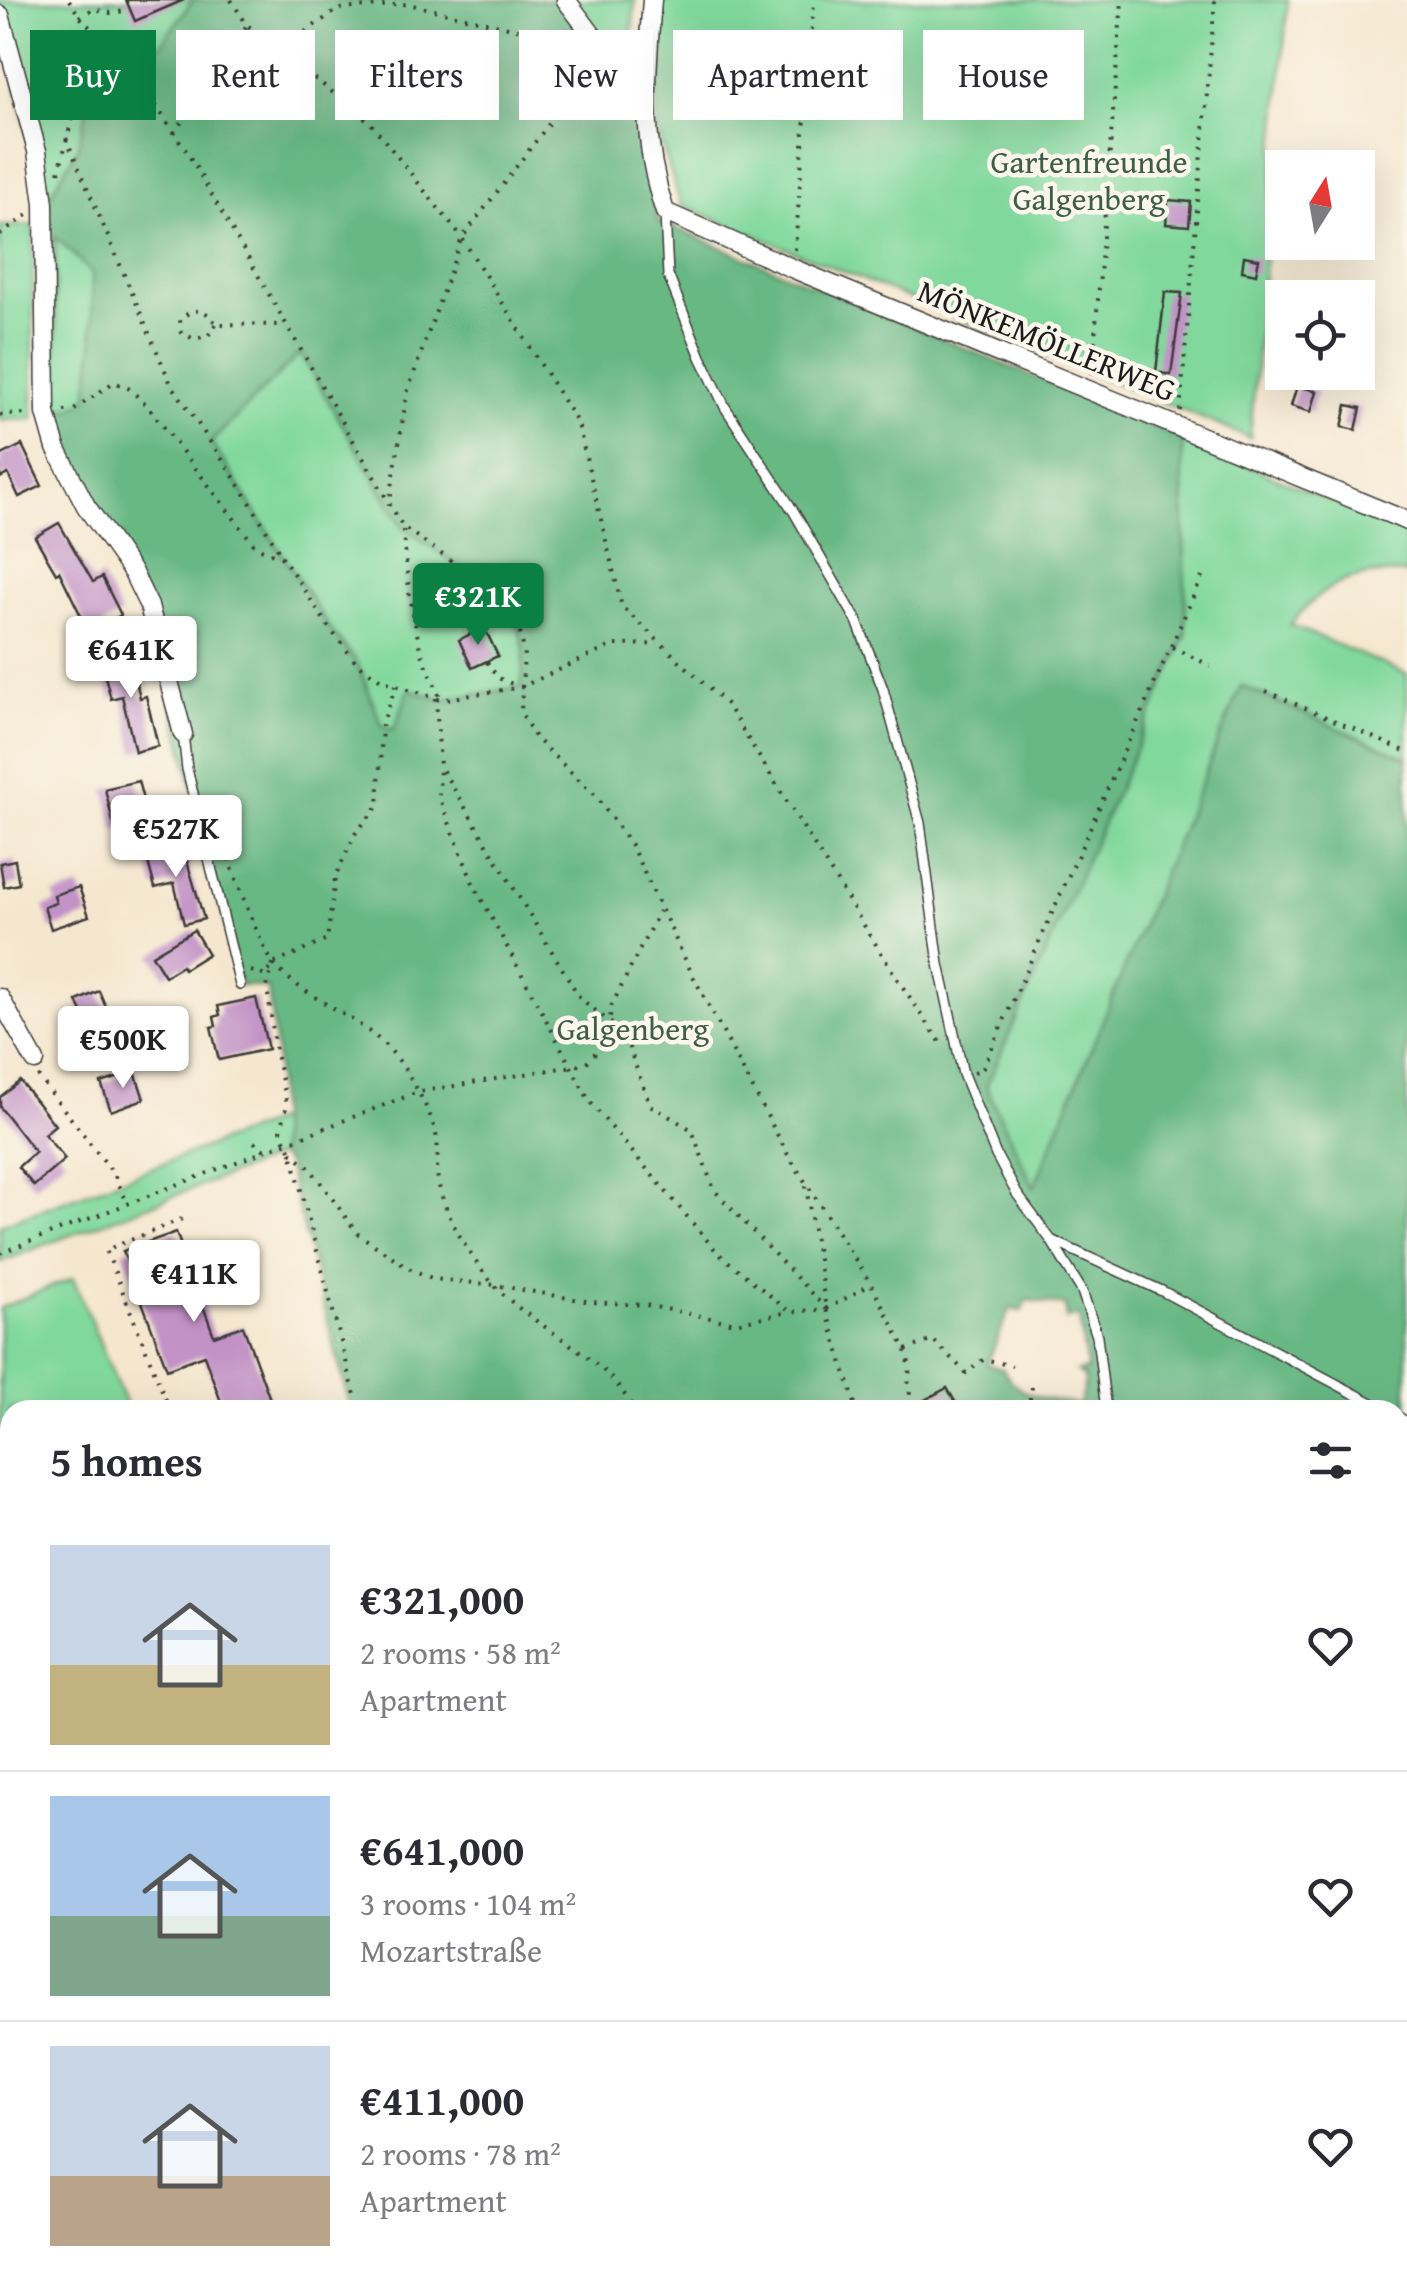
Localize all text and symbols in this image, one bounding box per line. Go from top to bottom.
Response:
chip: Buy [30,30,156,120]
chip: Rent [176,30,315,120]
chip: Filters [335,30,499,120]
chip: New [519,30,653,120]
chip: Apartment [673,30,903,120]
chip: House [923,30,1084,120]
park label: Gartenfreunde Galgenberg [991,138,1187,222]
north arrow [1265,150,1375,260]
map controls [1265,150,1375,390]
street label: MÖNKEMÖLLERWEG [911,267,1183,413]
button: locate [1265,280,1375,390]
pin: €321K [408,563,548,648]
text: €321K [435,572,521,619]
pin: €641K [61,616,201,701]
text: €641K [88,625,174,672]
pin: €527K [106,795,246,880]
text: €527K [133,804,219,851]
park label: Galgenberg [557,1005,709,1052]
pin: €500K [53,1006,193,1091]
text: €500K [80,1015,166,1062]
pin: €411K [124,1240,264,1325]
text: €411K [151,1249,237,1296]
text: 5 homes [50,1430,203,1491]
icon: filters [1303,1433,1358,1488]
text: €321,000 [360,1568,524,1629]
icon: home [130,1585,250,1705]
icon: heart [1303,1618,1358,1673]
text: 2 rooms · 58 m² [360,1629,561,1676]
text: Apartment [360,1676,507,1723]
text: €641,000 [360,1819,524,1880]
icon: home [130,1836,250,1956]
icon: heart [1303,1869,1358,1924]
text: 3 rooms · 104 m² [360,1880,576,1927]
text: Mozartstraße [360,1927,542,1974]
text: €411,000 [360,2069,524,2130]
icon: home [130,2086,250,2206]
icon: heart [1303,2119,1358,2174]
text: 2 rooms · 78 m² [360,2130,561,2177]
text: Apartment [360,2177,507,2224]

